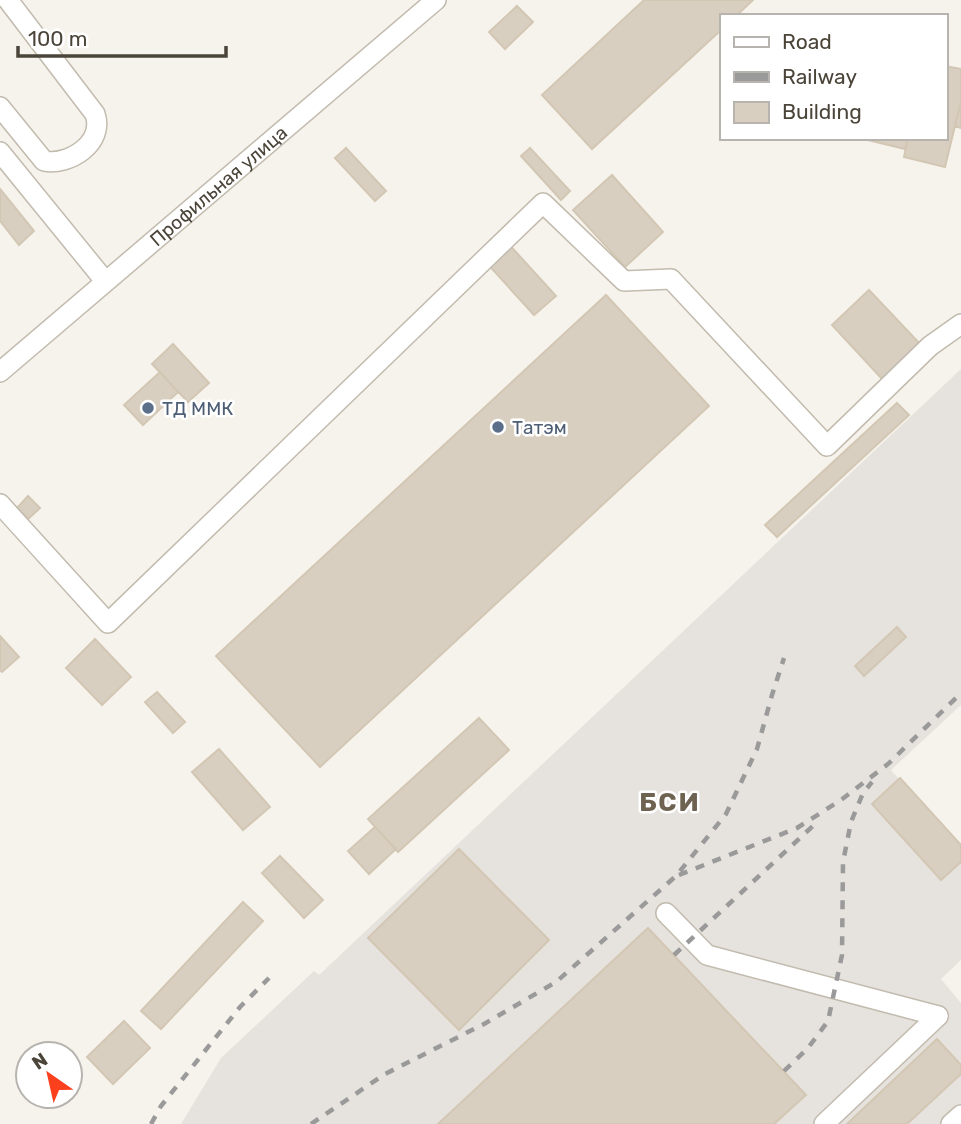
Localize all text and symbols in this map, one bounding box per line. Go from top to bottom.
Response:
scale bar [18,14,226,58]
legend [720,14,947,140]
text: 100 m [28,26,87,51]
text: Road [782,29,832,54]
text: Railway [782,64,857,89]
text: Building [782,99,862,124]
street label: Профильная улица [145,121,292,251]
place label: ТД ММК [162,397,233,420]
marker: ТД ММК [140,400,156,416]
place label: Татэм [512,416,567,439]
marker: Татэм [490,419,506,435]
district label: БСИ [639,787,701,818]
north arrow [14,1040,84,1110]
text: N [28,1048,52,1075]

